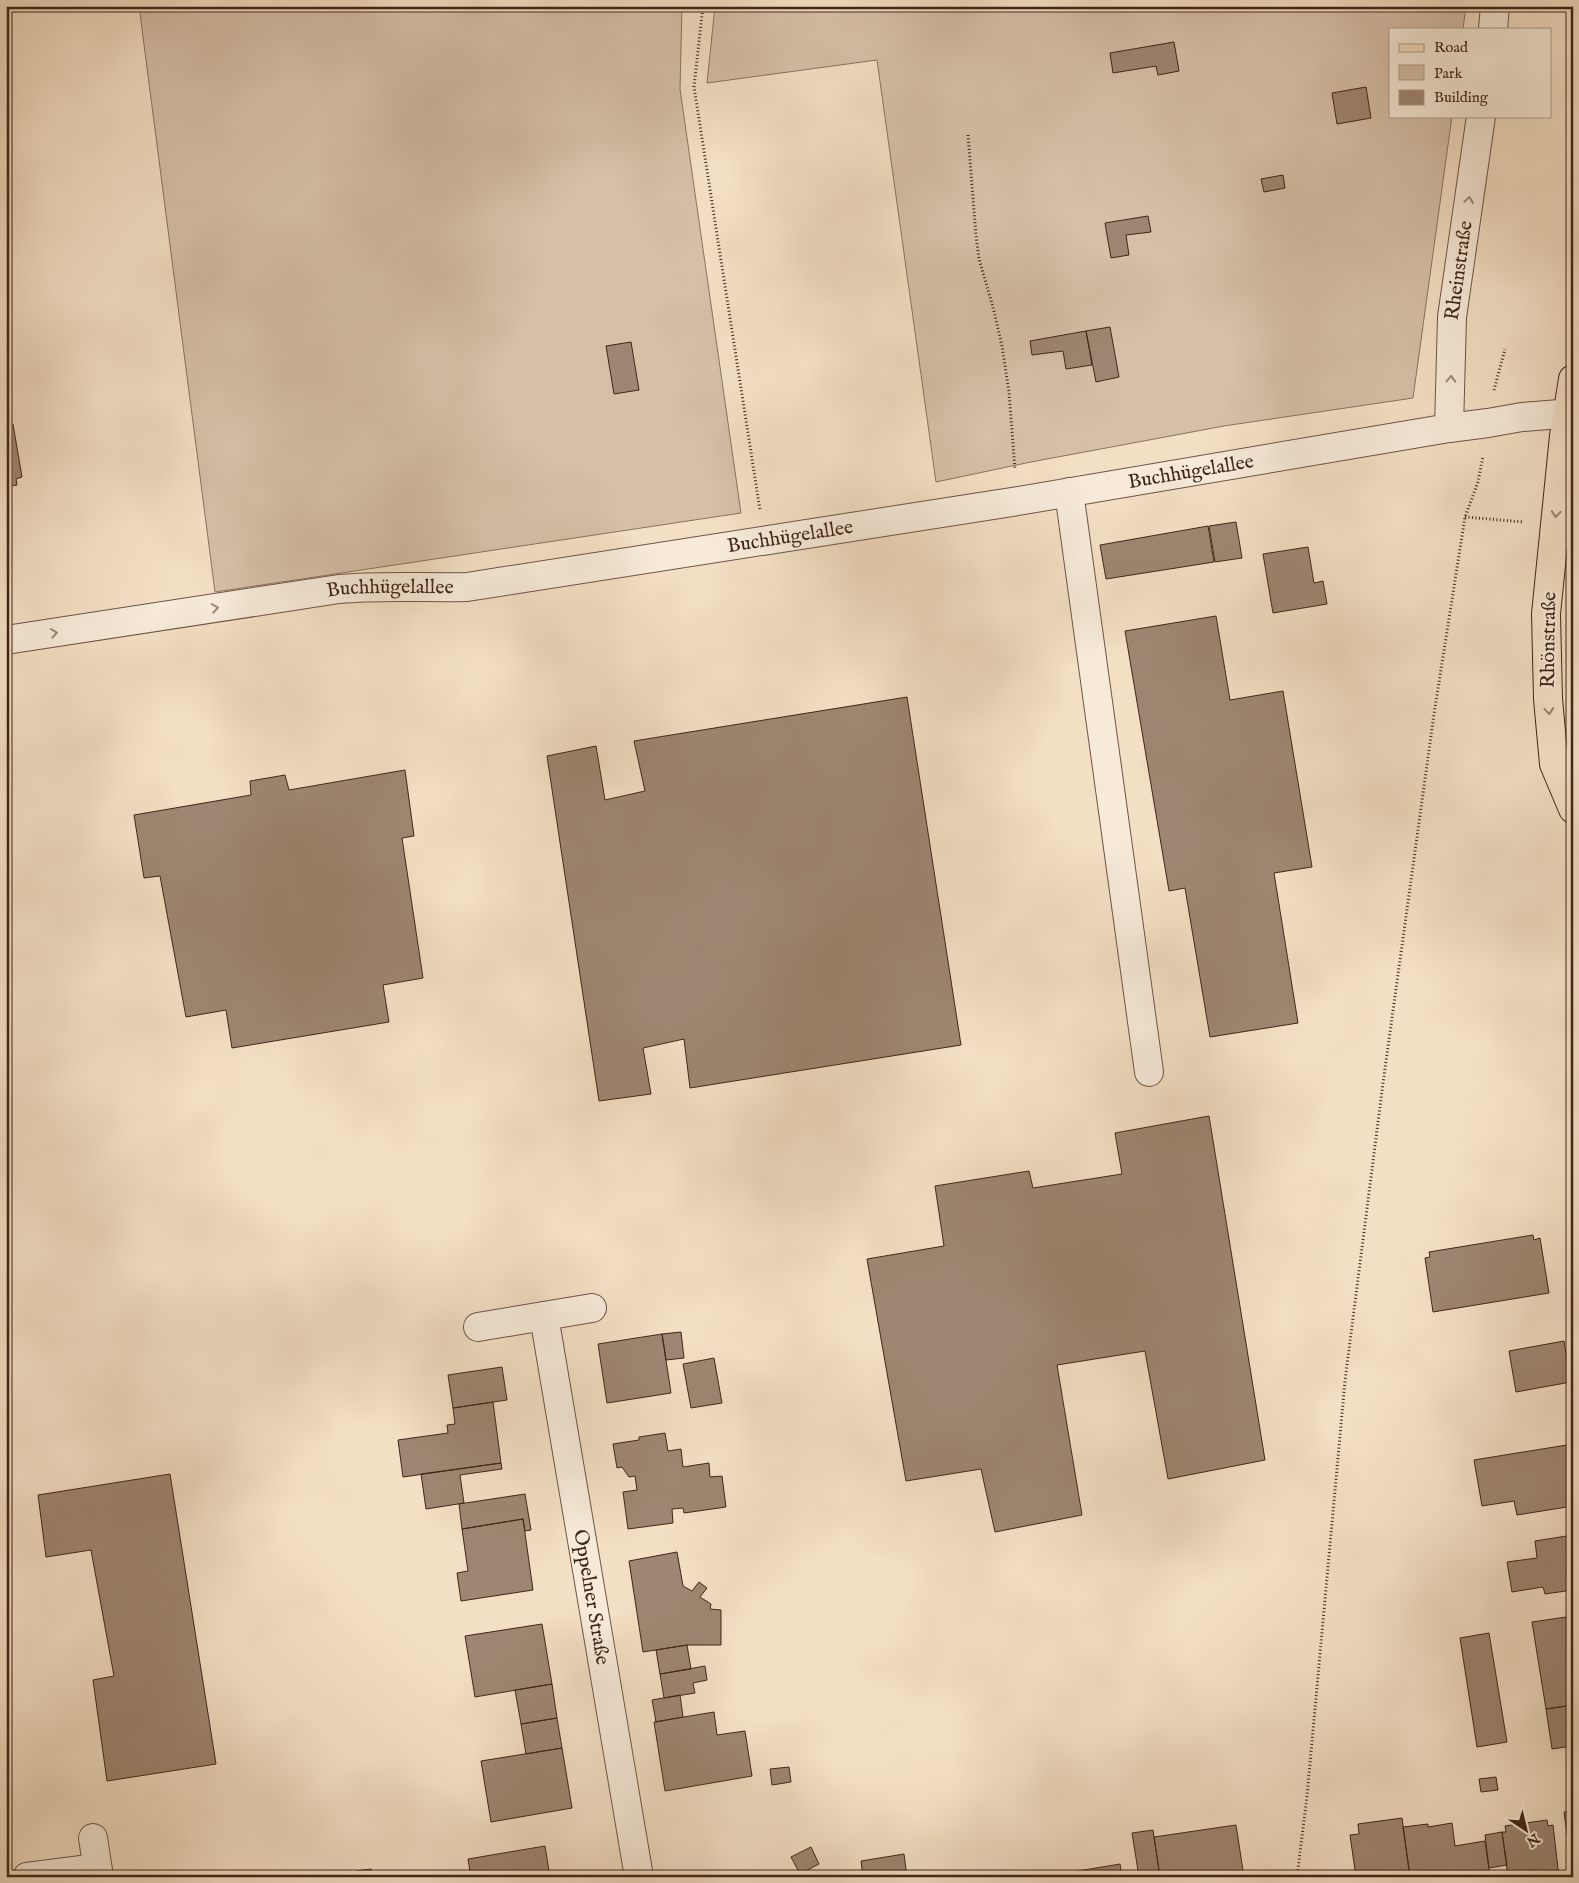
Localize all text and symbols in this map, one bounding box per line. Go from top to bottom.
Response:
legend [1389,28,1552,118]
text: Road [1434,38,1469,57]
text: Park [1434,64,1464,83]
text: Building [1434,88,1489,107]
one-way arrow [1463,196,1473,205]
street label: Rheinstraße [1439,219,1478,322]
one-way arrow [1445,375,1456,383]
street label: Buchhügelallee [1126,449,1256,495]
one-way arrow [1551,510,1562,518]
street label: Buchhügelallee [725,514,855,559]
street label: Buchhügelallee [325,574,454,603]
street label: Rhönstraße [1536,592,1562,688]
one-way arrow [211,603,219,614]
one-way arrow [51,628,59,639]
one-way arrow [1543,707,1554,715]
street label: Oppelner Straße [568,1527,615,1667]
north arrow [1502,1806,1552,1856]
text: N [1523,1828,1544,1851]

